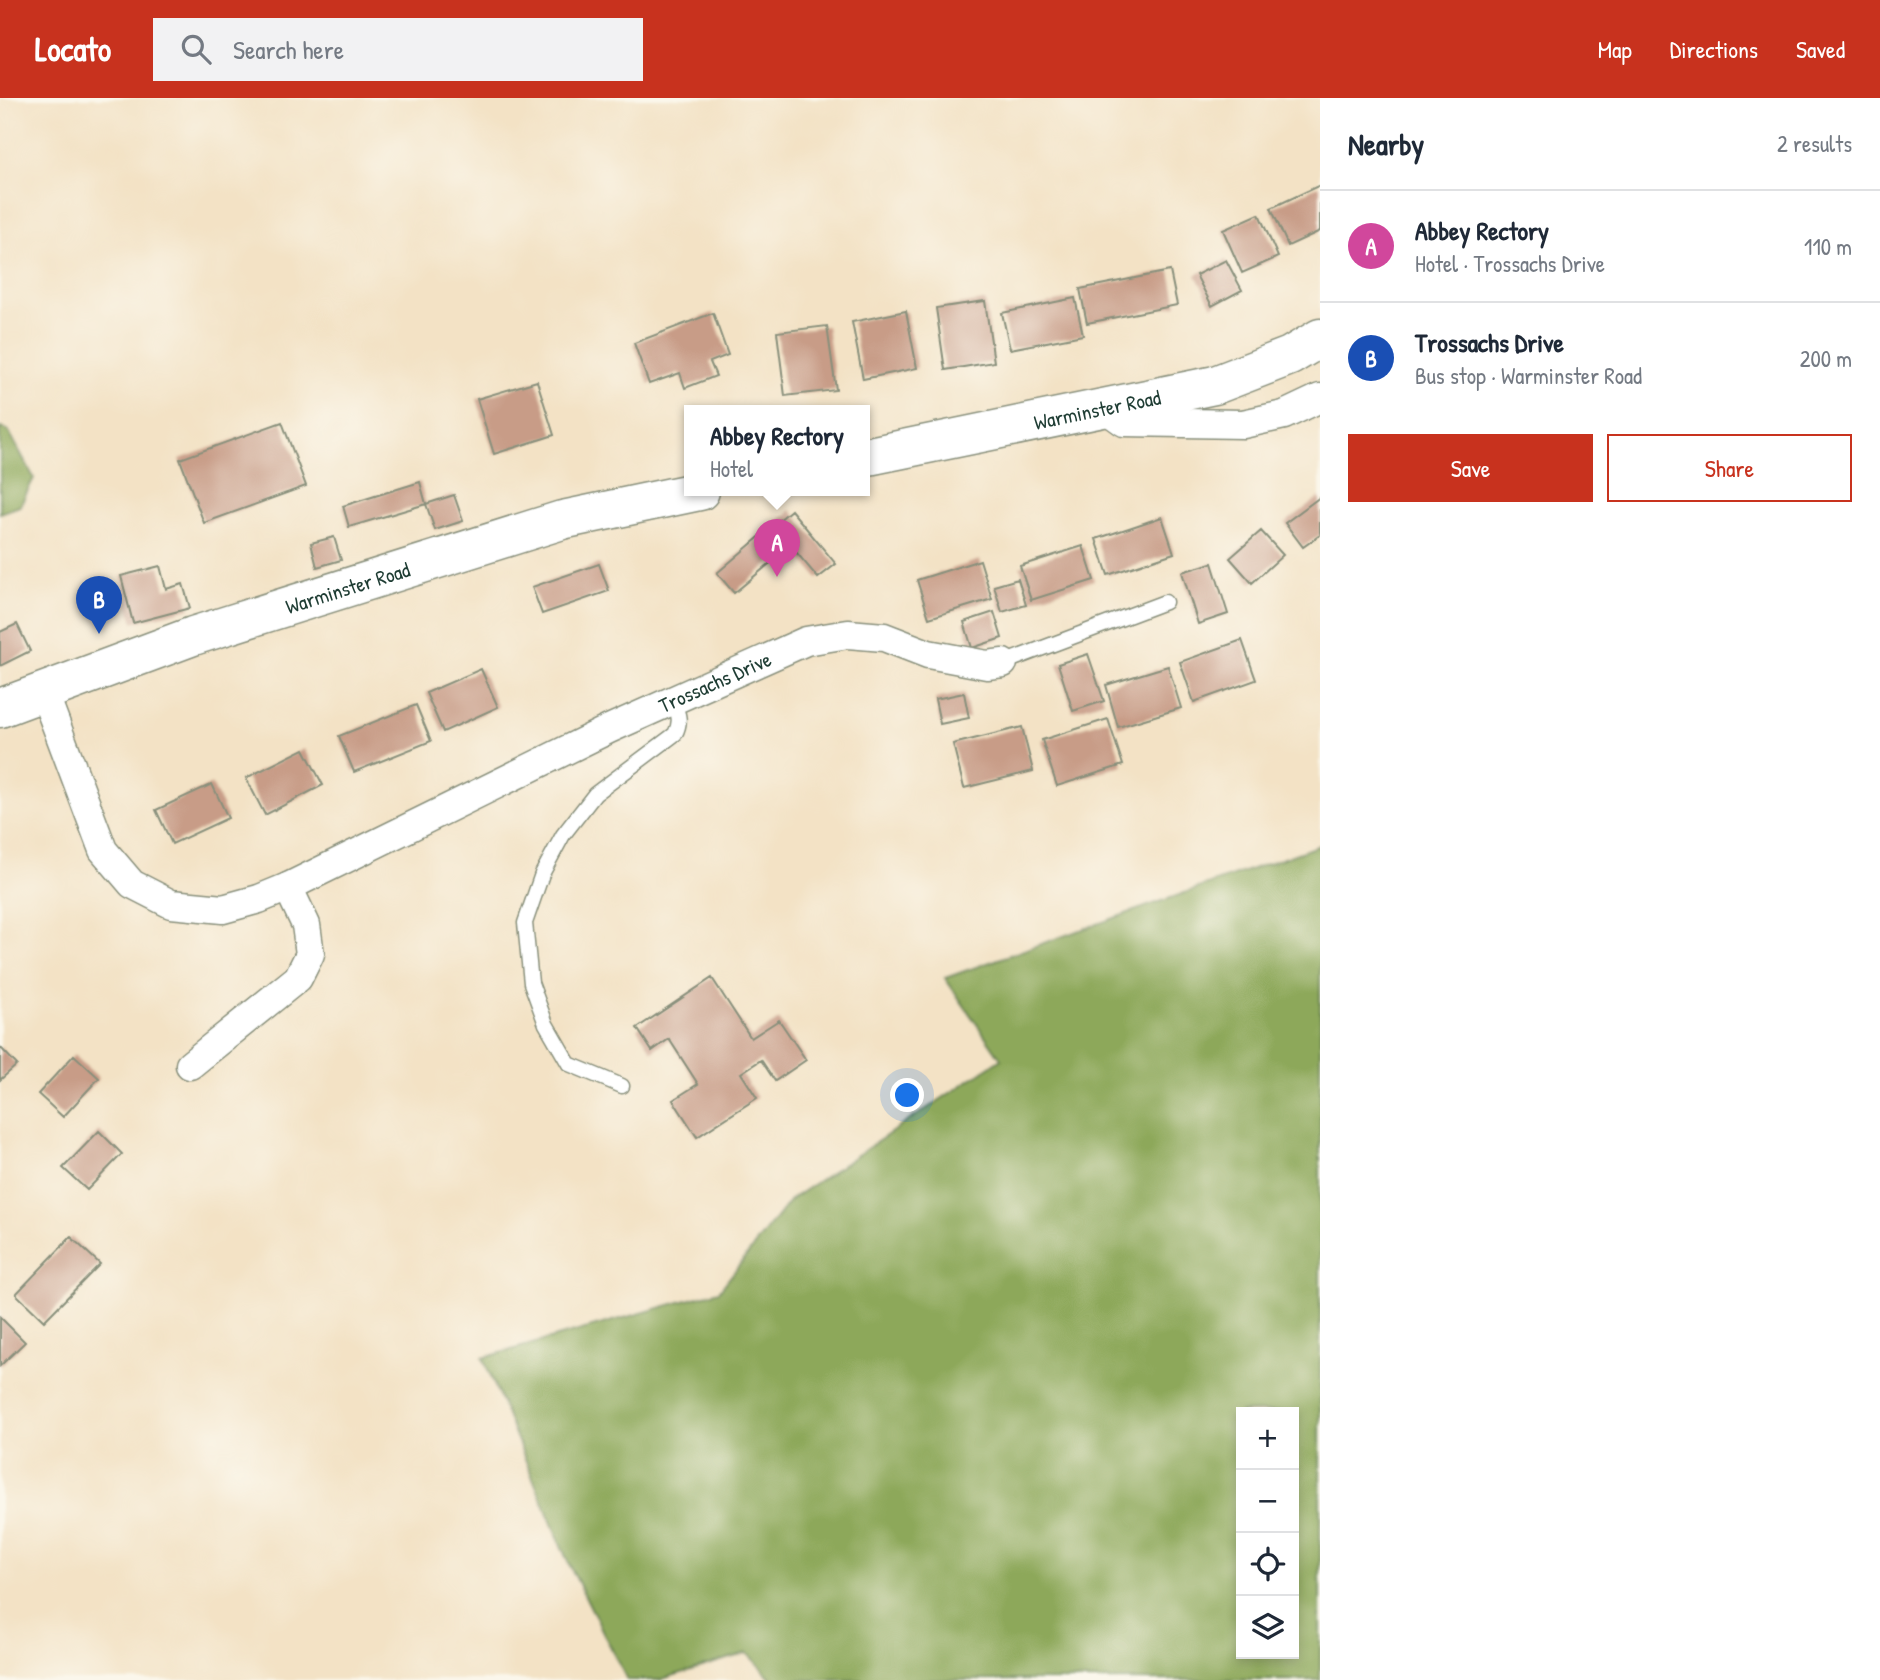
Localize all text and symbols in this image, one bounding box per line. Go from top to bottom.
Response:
search box [153,18,643,81]
text: Locato [35,27,111,71]
icon: search [177,30,215,68]
text: Search here [233,32,344,67]
text: Map [1598,33,1632,65]
text: Directions [1670,33,1758,65]
text: Saved [1796,33,1845,65]
text: Nearby [1348,124,1424,164]
text: 2 results [1777,128,1852,159]
text: Abbey Rectory [1415,213,1549,248]
text: A [1365,231,1377,262]
text: 110 m [1804,231,1852,262]
text: Hotel · Trossachs Drive [1415,248,1605,279]
text: Trossachs Drive [1415,325,1564,360]
text: B [1365,343,1377,374]
text: 200 m [1800,343,1852,374]
text: Bus stop · Warminster Road [1415,360,1642,391]
street label: Warminster Road [1031,382,1163,436]
popup [684,405,870,496]
text: Abbey Rectory [710,418,844,453]
button: Save [1348,434,1593,502]
button: Share [1607,434,1852,502]
text: Hotel [710,453,753,484]
pin: A [754,519,800,577]
street label: Warminster Road [282,554,413,621]
pin: B [76,576,122,634]
street label: Trossachs Drive [654,644,776,720]
your location [890,1078,924,1112]
map controls [1236,1407,1299,1659]
button: + [1236,1407,1299,1470]
button: − [1236,1470,1299,1533]
button: locate [1236,1533,1299,1596]
button: layers [1236,1596,1299,1659]

